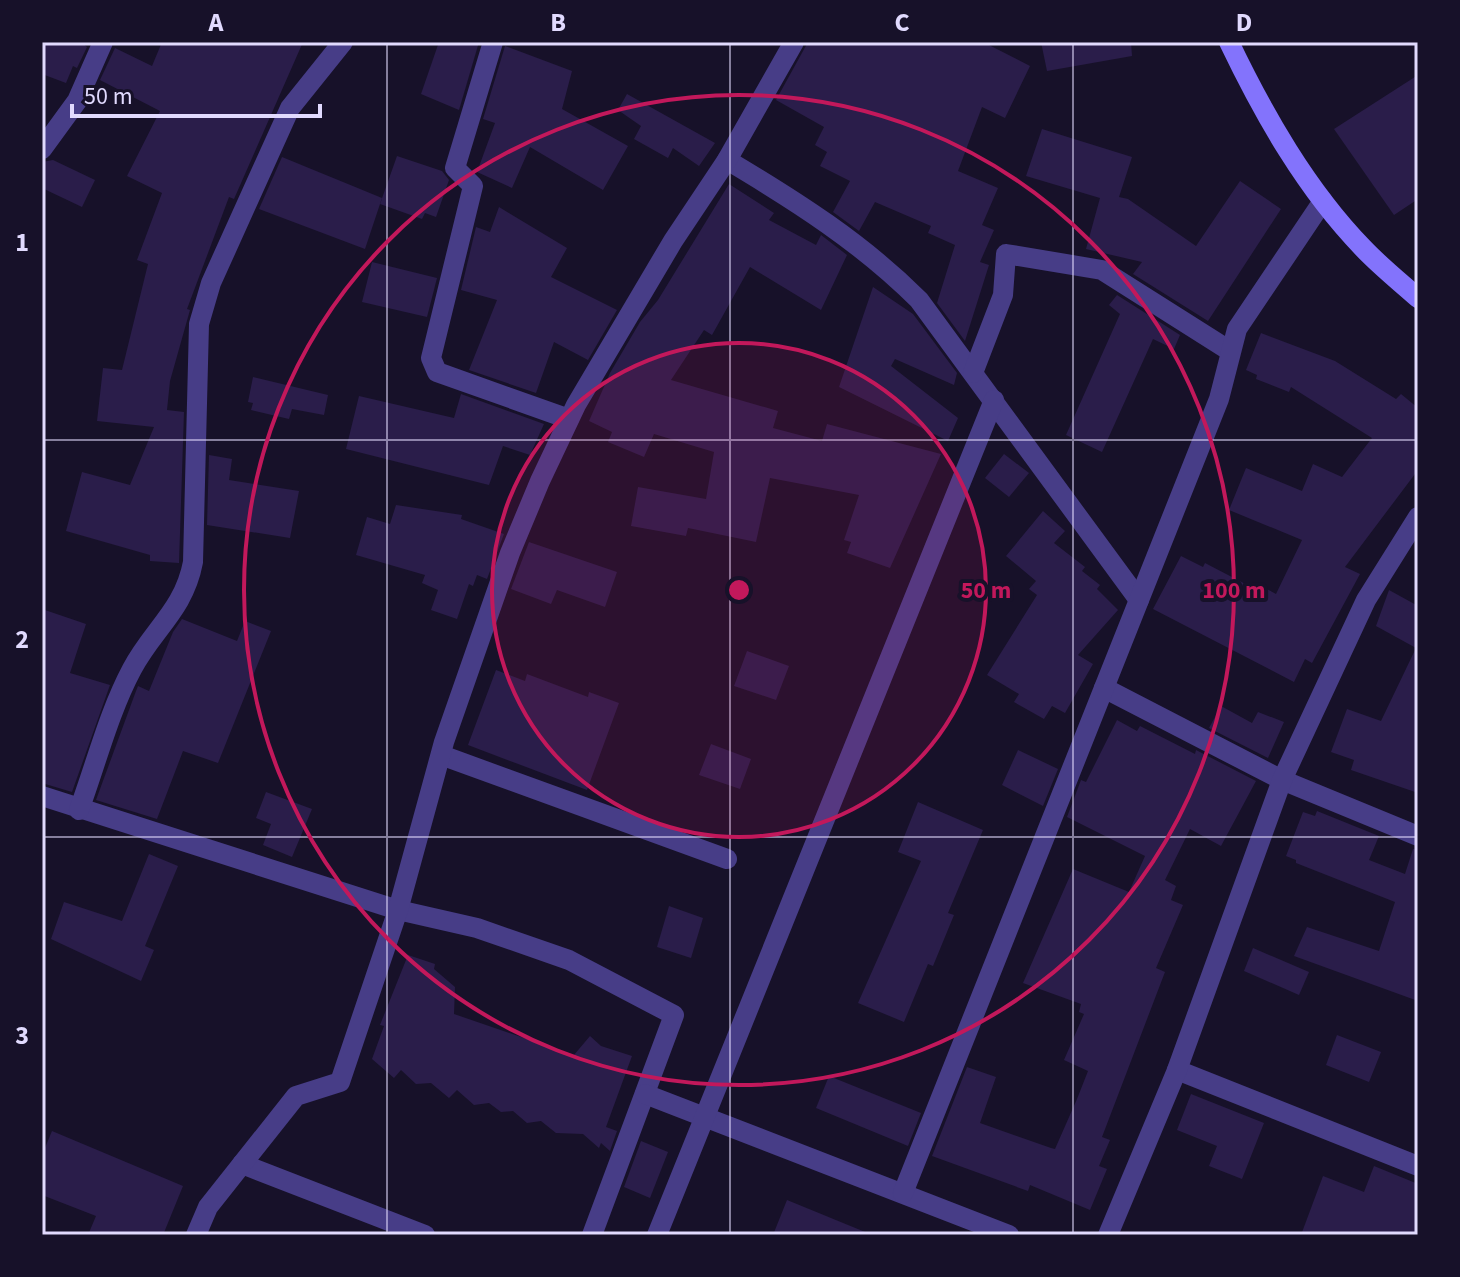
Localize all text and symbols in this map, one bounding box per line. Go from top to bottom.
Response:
text: A [208,4,225,41]
text: B [550,4,566,41]
text: C [894,4,910,41]
text: D [1236,4,1252,41]
scale bar [72,68,320,118]
text: 50 m [84,79,133,114]
text: 1 [15,224,29,261]
text: 50 m [961,573,1011,608]
text: 100 m [1202,573,1266,608]
centre of rings [725,576,753,604]
text: 2 [15,621,29,658]
text: 3 [15,1017,29,1054]

